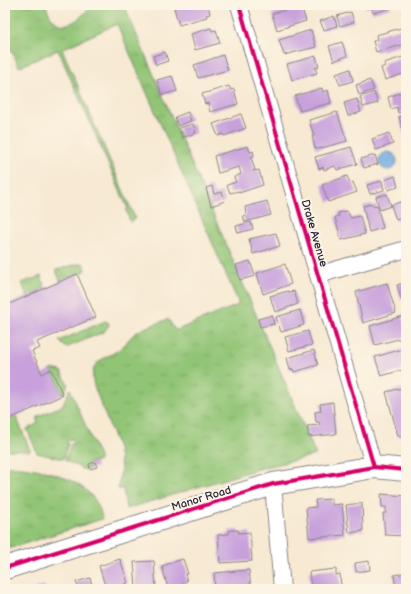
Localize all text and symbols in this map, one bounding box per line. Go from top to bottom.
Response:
street label: Drake Avenue [299,198,330,269]
street label: Manor Road [170,483,233,514]

